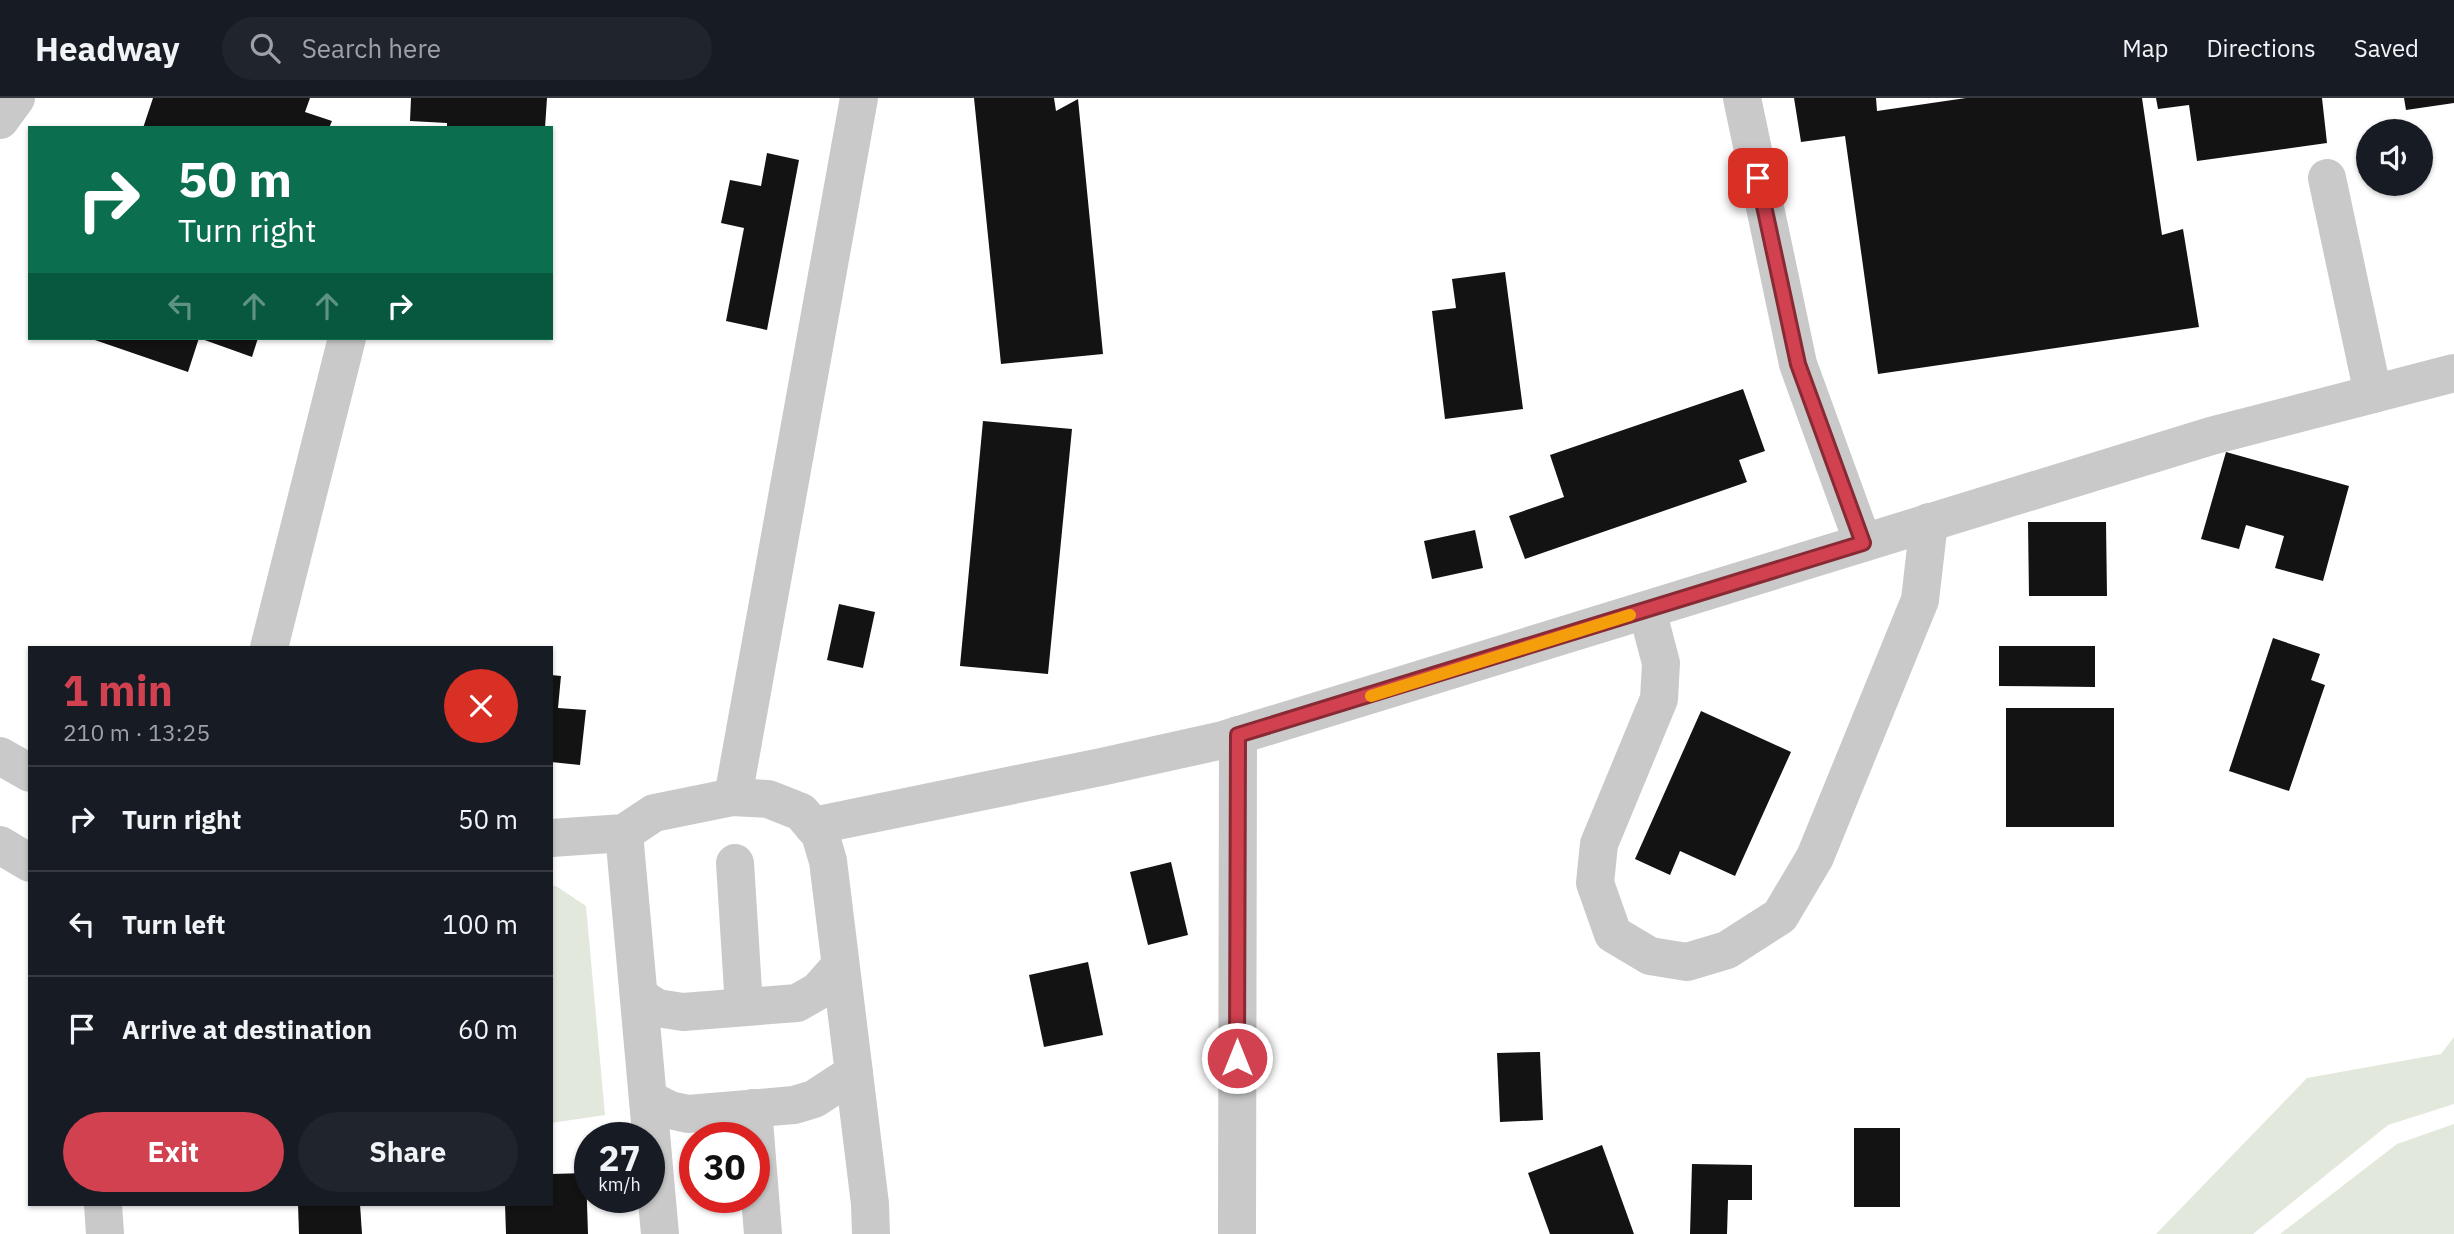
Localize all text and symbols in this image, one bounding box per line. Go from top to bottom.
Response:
search box [222,17,712,80]
text: Headway [35,27,180,70]
icon: search [246,29,284,67]
text: Search here [302,31,441,65]
text: Map [2122,32,2168,64]
text: Directions [2206,32,2316,64]
text: Saved [2354,32,2419,64]
map controls [2356,119,2433,196]
button: sound [2356,119,2433,196]
text: 50 m [178,147,292,210]
pin [1728,148,1788,208]
icon: right [63,154,154,245]
icon: arrive [1739,159,1777,197]
text: Turn right [178,209,316,251]
icon: left [162,287,200,325]
icon: ahead [235,287,273,325]
icon: ahead [308,287,346,325]
icon: right [381,287,419,325]
text: 1 min [63,663,173,718]
button: close [444,669,518,743]
text: 210 m · 13:25 [63,717,210,747]
icon: right [63,800,101,838]
text: Turn right [122,802,241,836]
text: 50 m [458,802,518,836]
icon: left [63,905,101,943]
text: Turn left [122,907,225,941]
text: 100 m [442,907,518,941]
icon: arrive [63,1010,101,1048]
text: Arrive at destination [122,1012,372,1046]
text: 60 m [458,1012,518,1046]
position arrow [1200,1021,1274,1095]
button: Exit [63,1112,284,1192]
button: Share [298,1112,518,1192]
speed limit sign: 30 [679,1122,770,1213]
text: 27 [598,1135,641,1181]
text: km/h [598,1173,641,1196]

